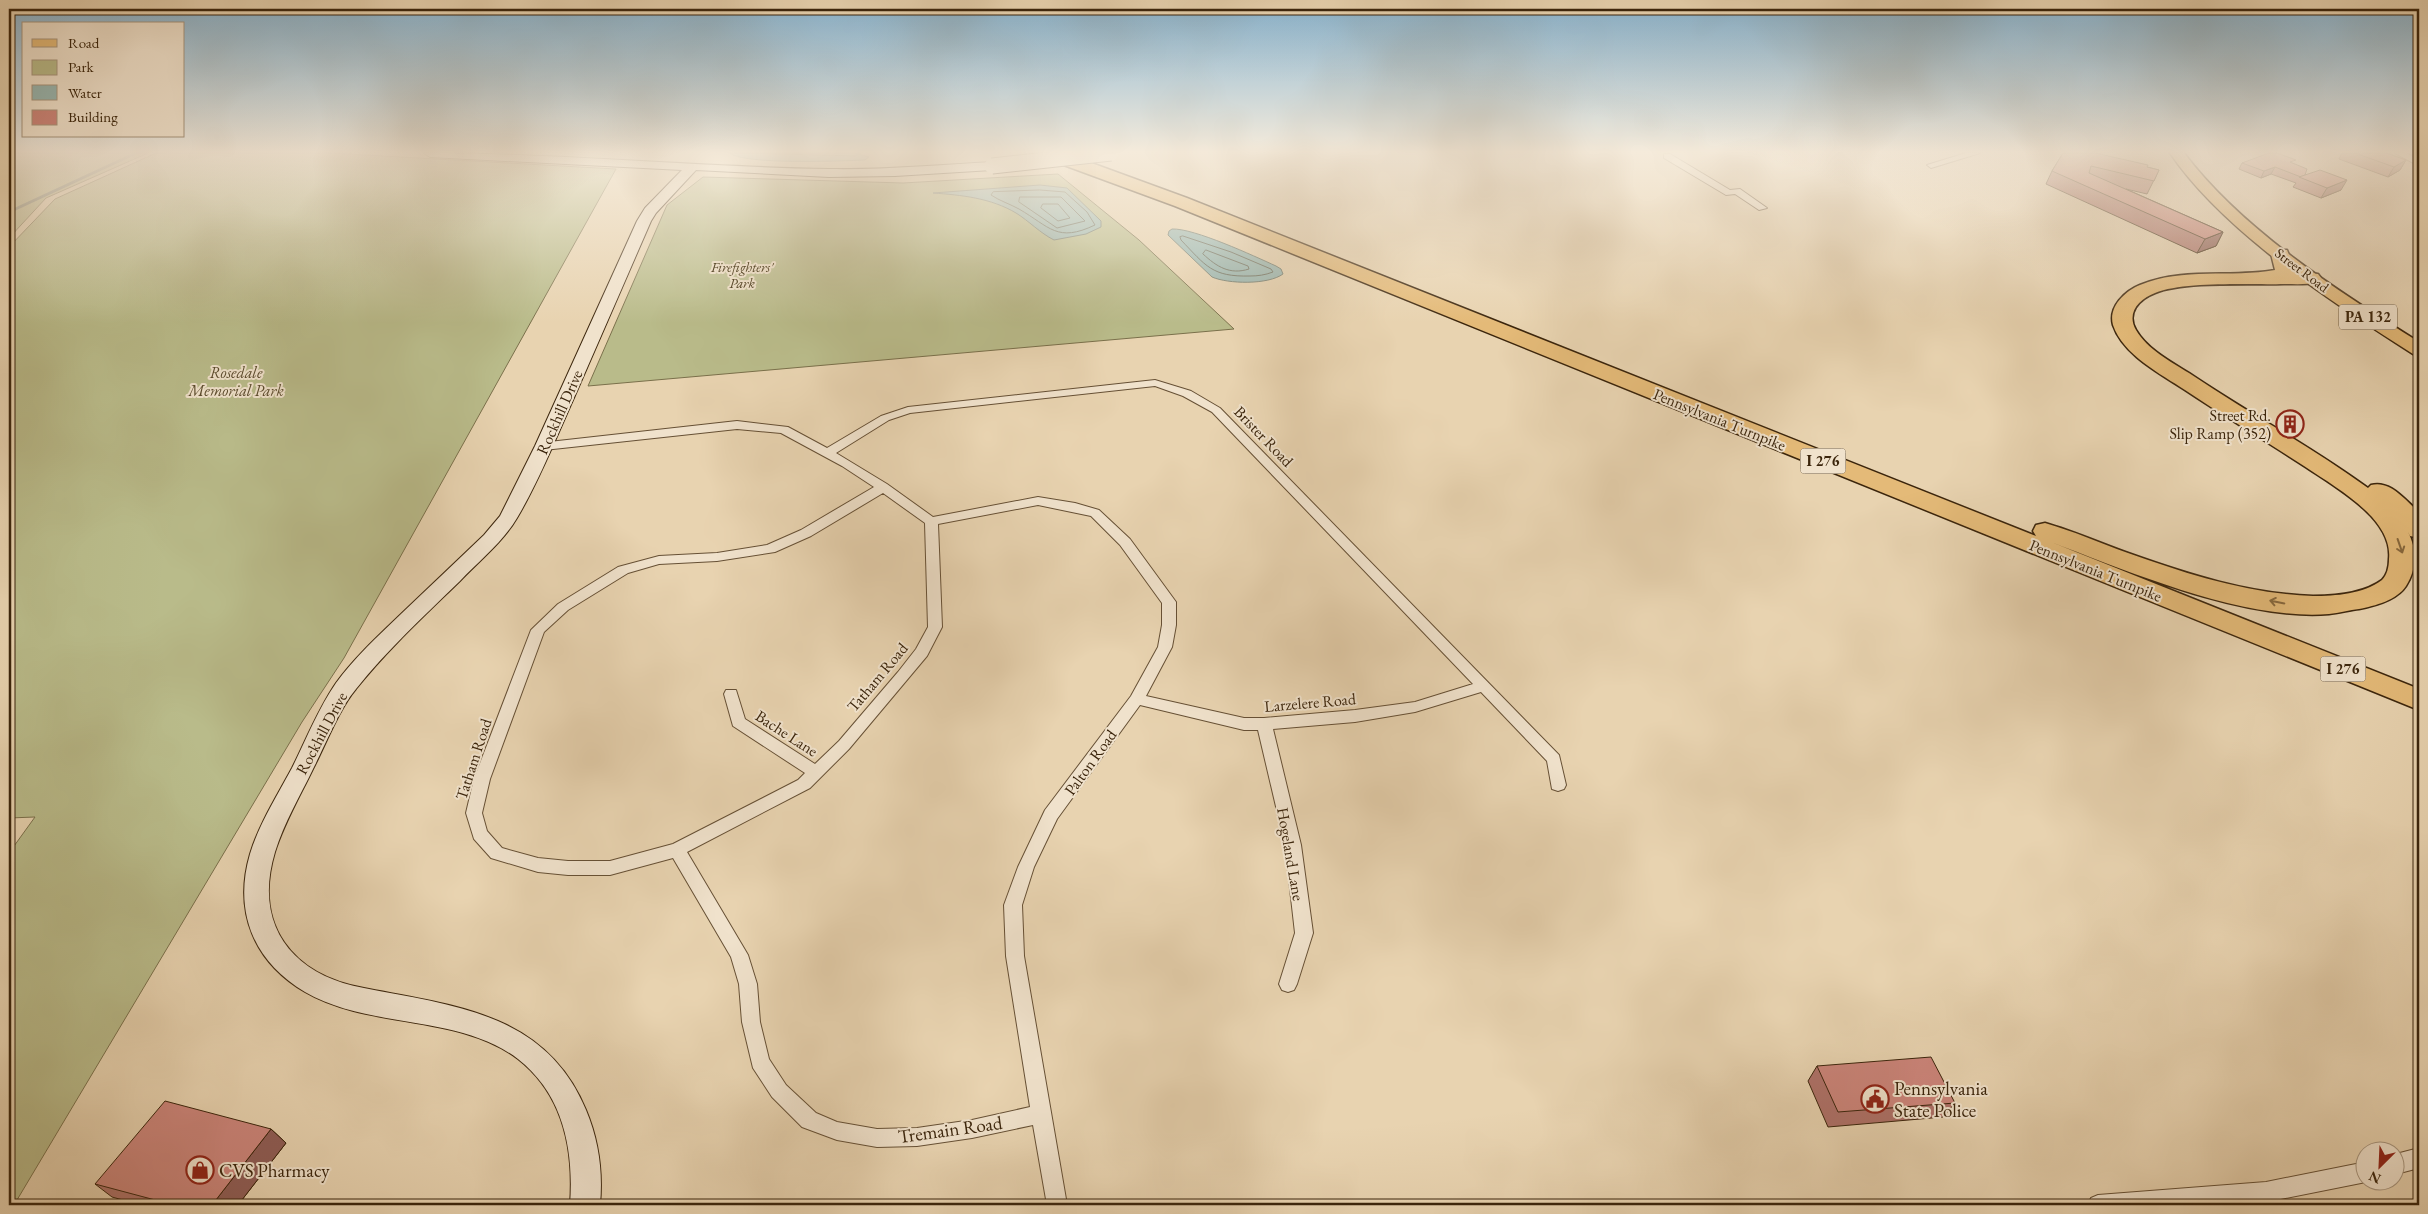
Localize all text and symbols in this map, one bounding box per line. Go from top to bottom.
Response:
legend [22,22,185,138]
text: Road [68,33,100,52]
text: Park [68,57,95,76]
text: Water [68,83,102,102]
text: Building [68,107,118,126]
street label: Street Road [2271,244,2333,297]
park label: Firefighters' Park [710,258,774,292]
road number: PA 132 [2339,304,2397,330]
park label: Rosedale Memorial Park [187,362,284,401]
street label: Rockhill Drive [531,367,587,458]
street label: Pennsylvania Turnpike [1650,383,1789,456]
street label: Brister Road [1229,401,1299,472]
place label: Street Rd. Slip Ramp (352) [2169,405,2271,444]
building icon: Street Rd. Slip Ramp (352) [2275,409,2305,439]
road number: I 276 [1800,448,1846,474]
street label: Pennsylvania Turnpike [2026,534,2165,607]
one-way arrow [2396,538,2406,554]
one-way arrow [2270,597,2286,607]
street label: Tatham Road [842,638,913,716]
road number: I 276 [2320,656,2366,682]
street label: Rockhill Drive [291,688,352,778]
street label: Larzelere Road [1263,688,1358,717]
street label: Bache Lane [751,705,822,761]
street label: Tatham Road [450,715,497,802]
street label: Palton Road [1059,725,1122,799]
street label: Hogeland Lane [1272,806,1309,902]
place label: Pennsylvania State Police [1894,1076,1988,1123]
public building icon: Pennsylvania State Police [1860,1084,1890,1114]
street label: Tremain Road [896,1110,1004,1149]
north arrow [2356,1142,2406,1192]
shop icon: CVS Pharmacy [185,1155,215,1185]
place label: CVS Pharmacy [219,1158,330,1183]
text: N [2365,1167,2384,1188]

